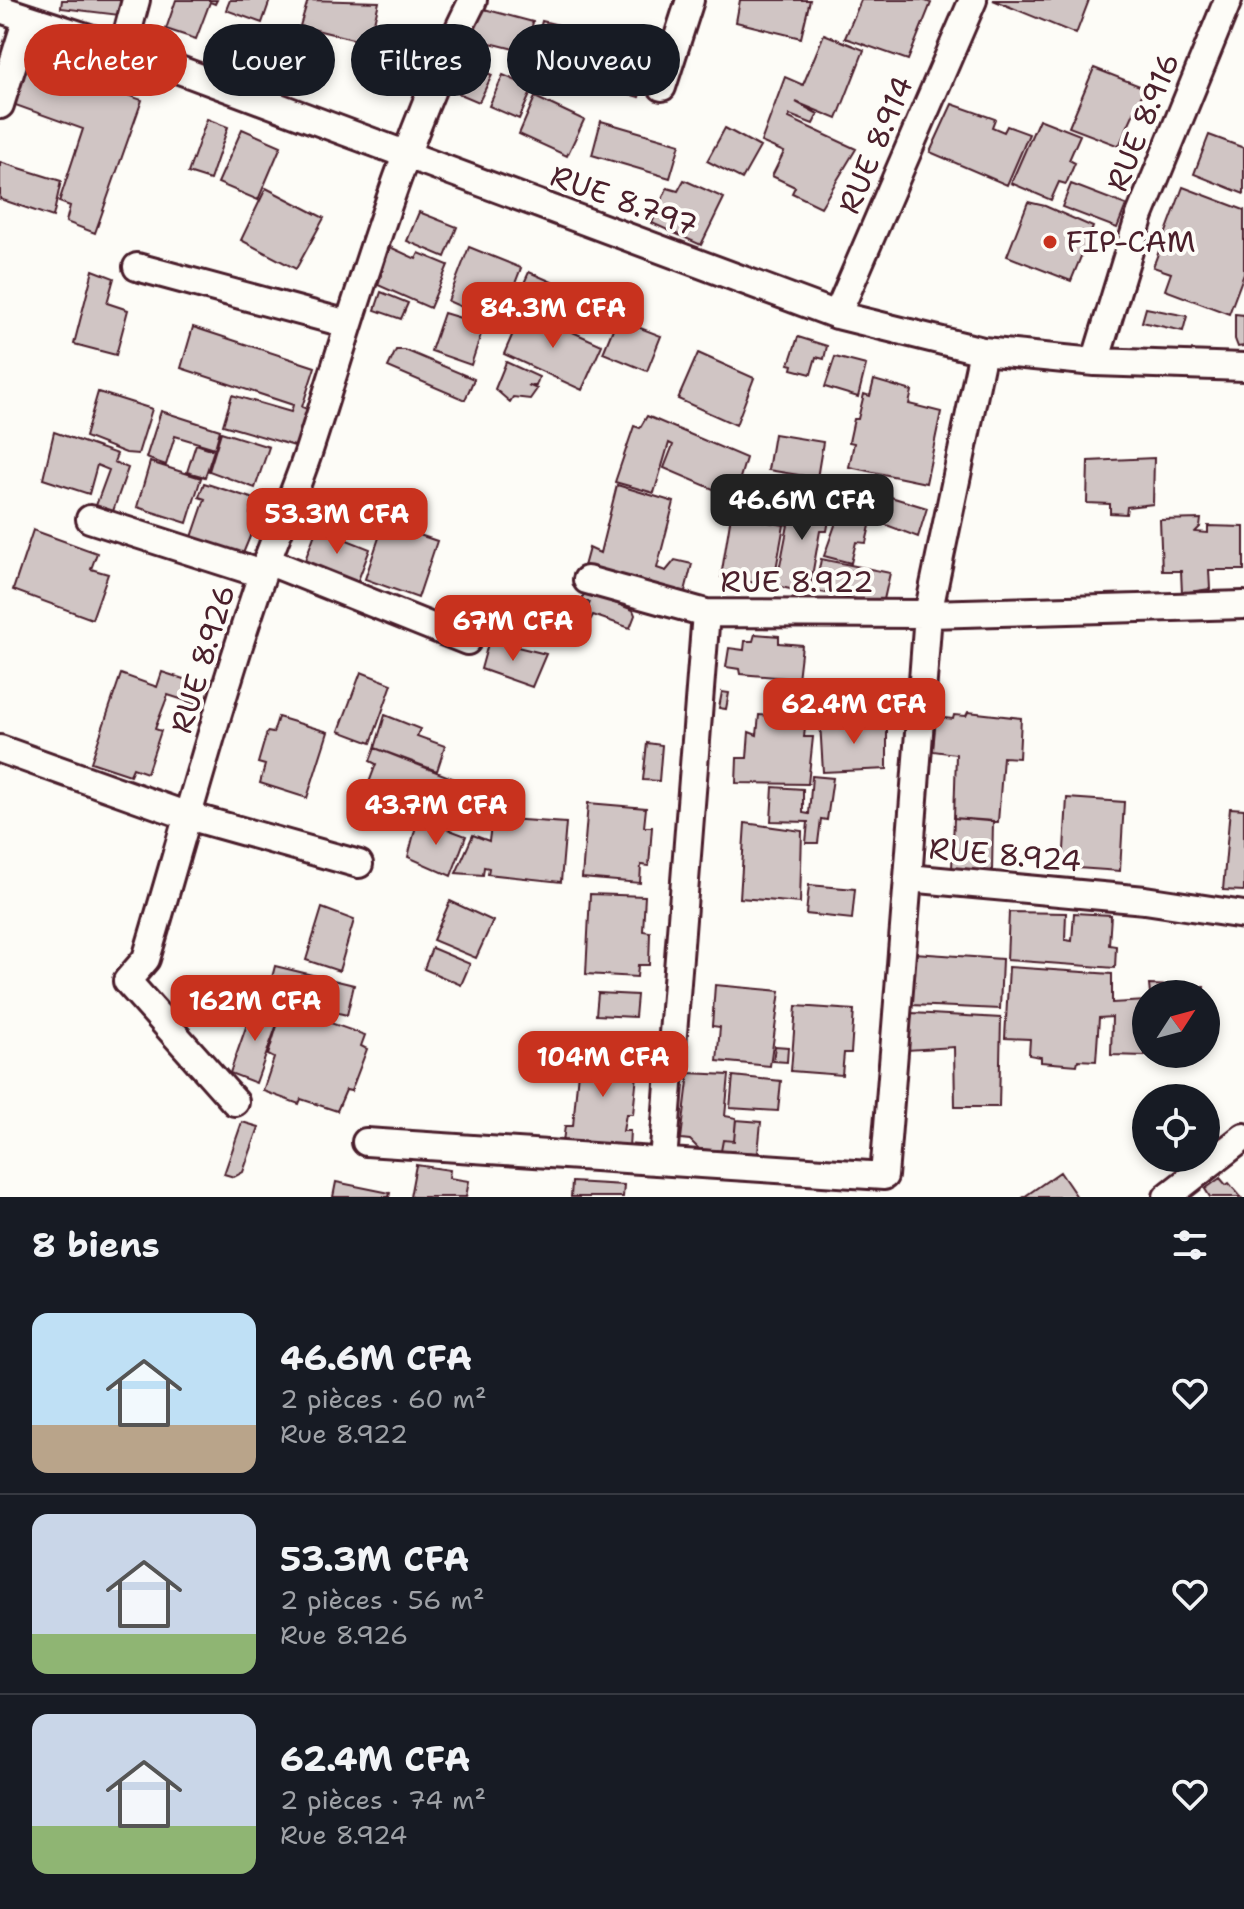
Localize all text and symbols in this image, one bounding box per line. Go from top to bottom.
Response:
chip: Acheter [24,24,187,96]
chip: Louer [203,24,335,96]
chip: Filtres [351,24,491,96]
chip: Nouveau [507,24,680,96]
street label: RUE 8.916 [1096,46,1189,197]
street label: RUE 8.914 [828,70,923,220]
street label: RUE 8.797 [545,155,703,246]
place label: FIP-CAM [1066,221,1196,262]
marker: FIP-CAM [1041,233,1059,251]
pin: 84.3M CFA [461,282,645,350]
text: 84.3M CFA [480,290,626,325]
pin: 46.6M CFA [710,474,894,542]
text: 46.6M CFA [729,482,875,517]
pin: 53.3M CFA [245,488,429,556]
text: 53.3M CFA [265,496,409,531]
street label: RUE 8.922 [720,561,874,602]
street label: RUE 8.926 [160,579,245,738]
pin: 67M CFA [439,595,587,663]
text: 67M CFA [453,603,573,638]
pin: 62.4M CFA [762,678,946,746]
text: 62.4M CFA [781,686,927,721]
pin: 43.7M CFA [344,779,528,847]
text: 43.7M CFA [364,787,508,822]
street label: RUE 8.924 [927,827,1083,882]
pin: 162M CFA [172,975,338,1043]
north arrow [1132,980,1220,1068]
map controls [1132,980,1220,1172]
text: 162M CFA [189,983,321,1018]
pin: 104M CFA [520,1031,686,1099]
text: 104M CFA [536,1039,670,1074]
button: locate [1132,1084,1220,1172]
text: 8 biens [32,1222,160,1268]
icon: filters [1168,1223,1212,1267]
text: 46.6M CFA [280,1335,472,1381]
icon: home [96,1345,192,1441]
icon: heart [1168,1371,1212,1415]
text: 2 pièces · 60 m² [280,1381,487,1416]
text: Rue 8.922 [280,1416,408,1451]
text: 53.3M CFA [280,1536,469,1582]
icon: home [96,1546,192,1642]
icon: heart [1168,1572,1212,1616]
text: 2 pièces · 56 m² [280,1582,485,1617]
text: Rue 8.926 [280,1617,408,1652]
text: 62.4M CFA [280,1736,470,1782]
icon: home [96,1746,192,1842]
icon: heart [1168,1772,1212,1816]
text: 2 pièces · 74 m² [280,1782,486,1817]
text: Rue 8.924 [280,1817,408,1852]

